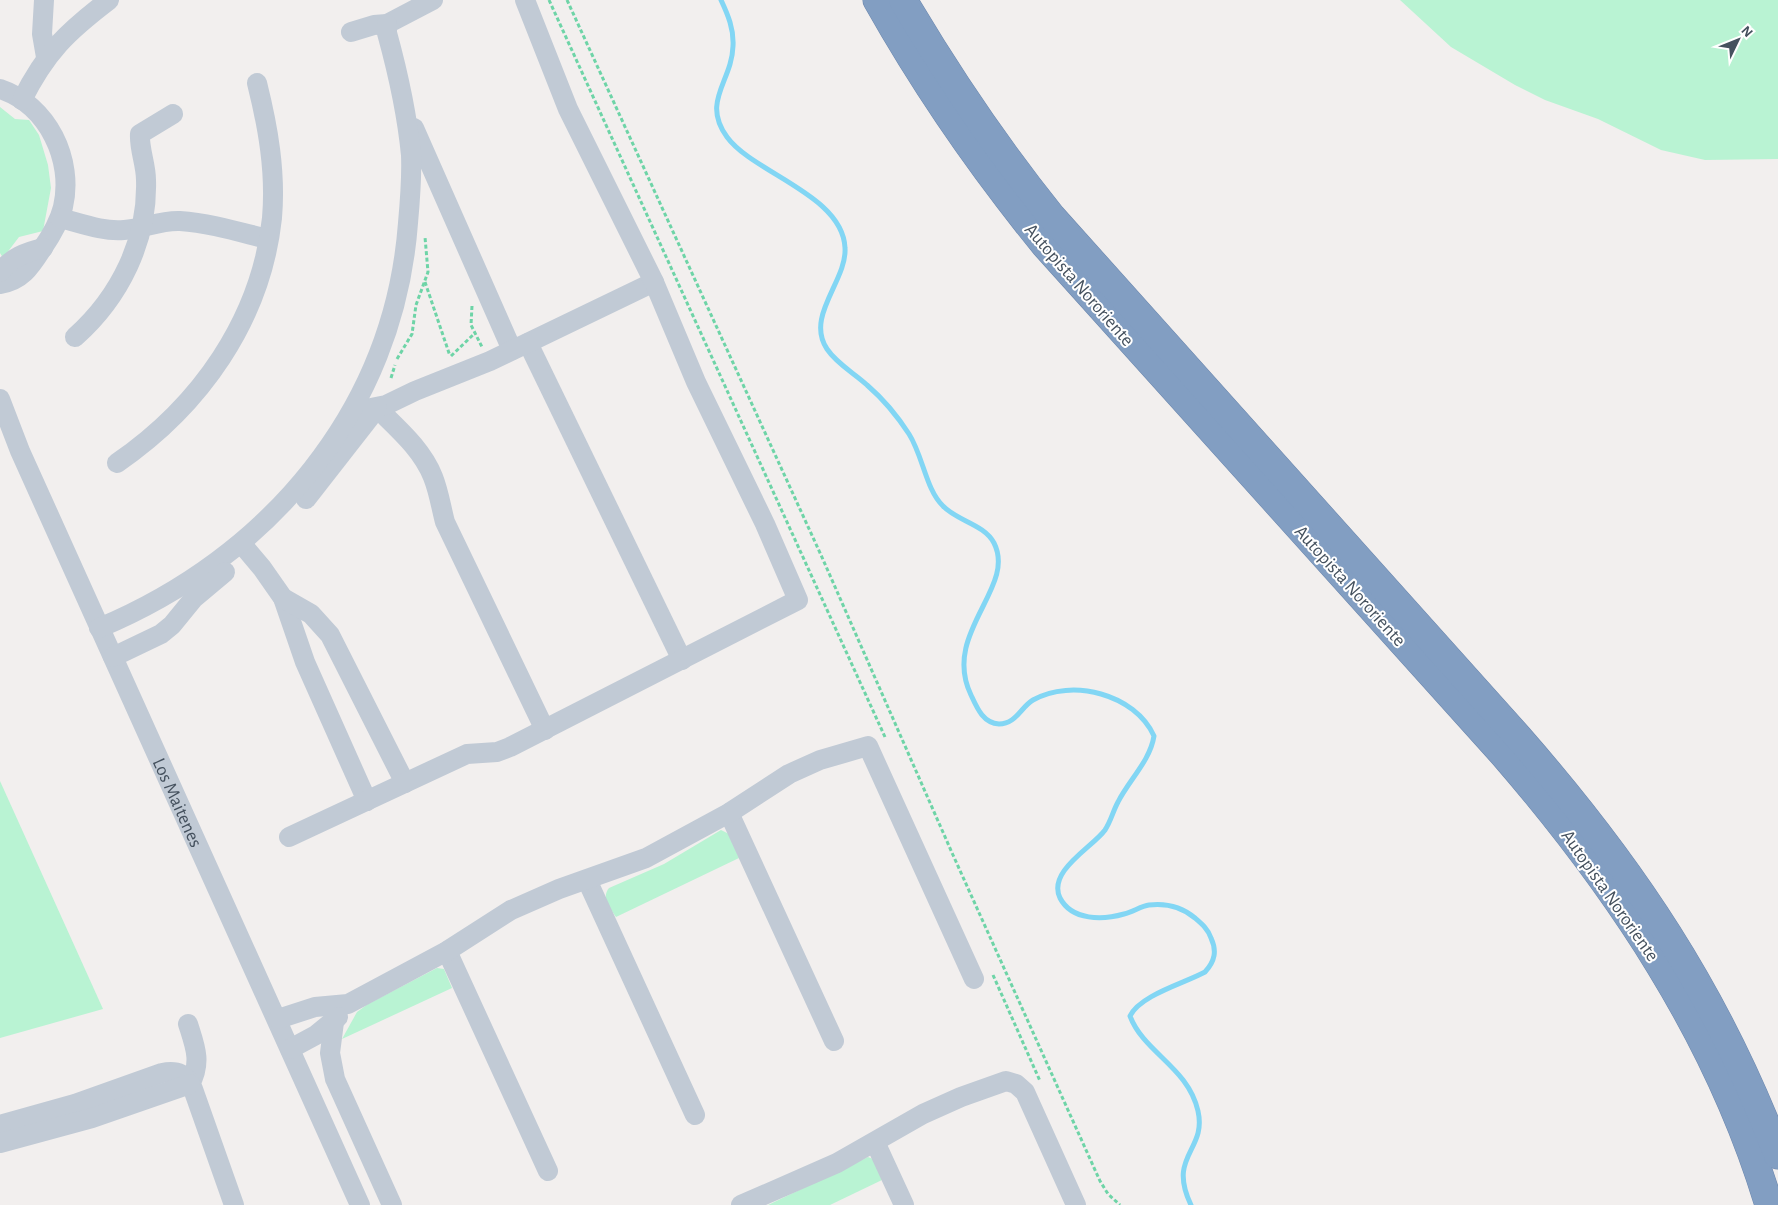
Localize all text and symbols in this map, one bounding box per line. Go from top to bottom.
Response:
north arrow [1713,15,1763,65]
text: N [1738,23,1755,40]
street label: Autopista Nororiente [1021,220,1137,350]
street label: Autopista Nororiente [1291,522,1409,650]
street label: Los Maitenes [149,755,205,850]
street label: Autopista Nororiente [1557,827,1662,965]

